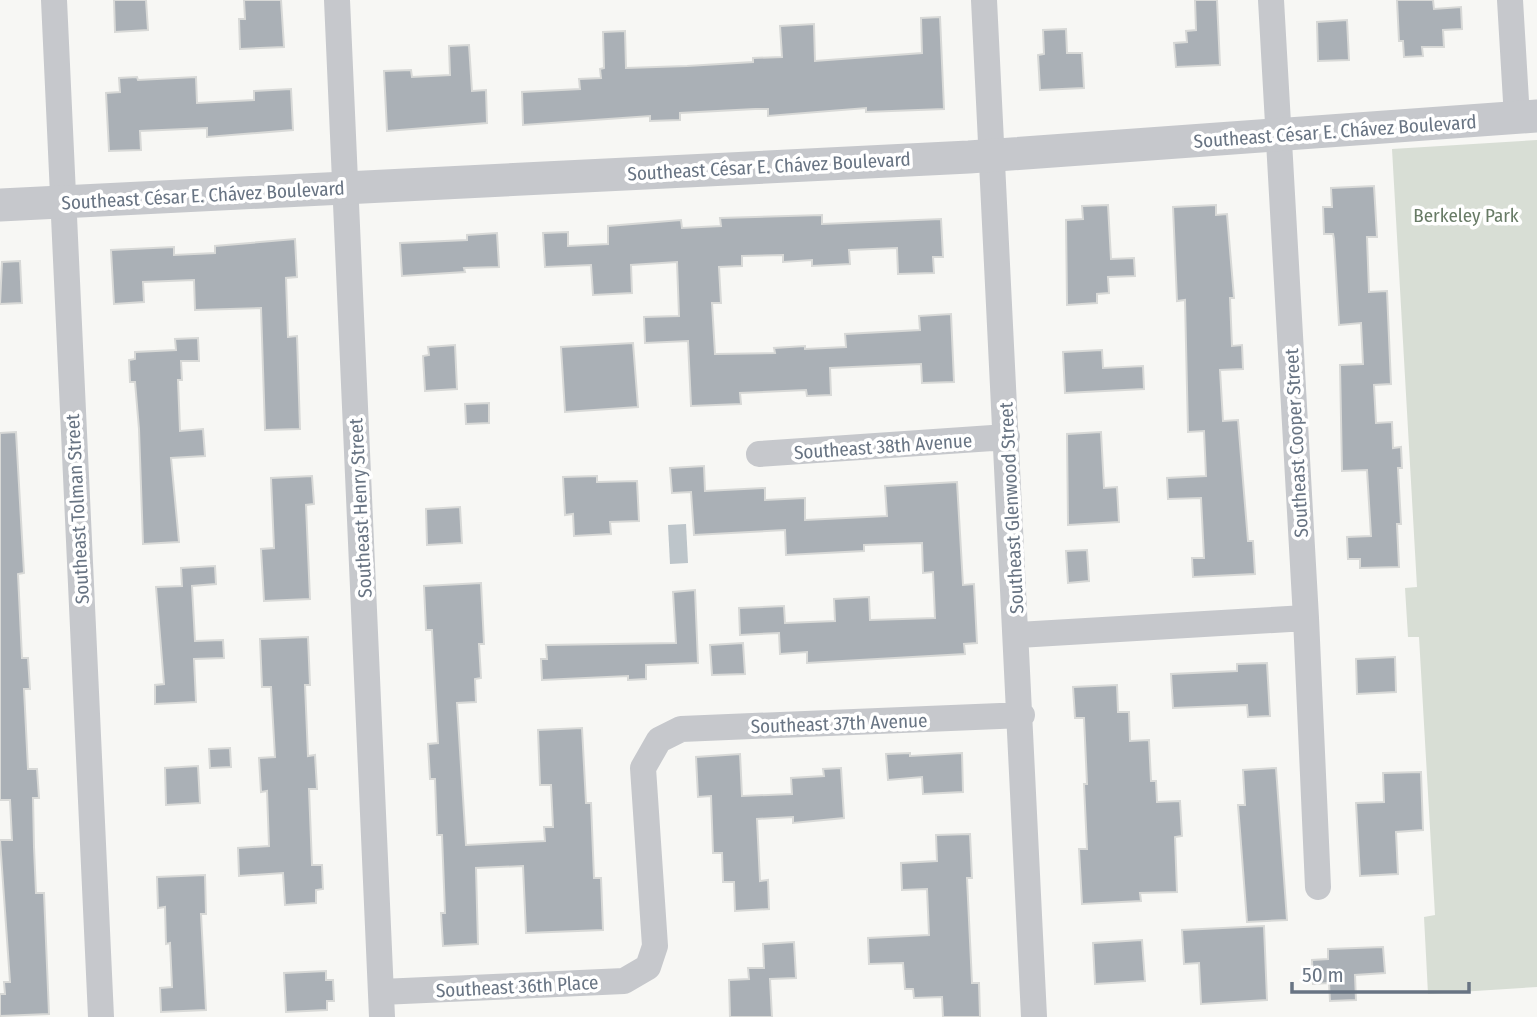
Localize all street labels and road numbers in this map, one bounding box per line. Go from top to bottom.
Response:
street label: Southeast César E. Chávez Boulevard [1193,110,1477,153]
street label: Southeast César E. Chávez Boulevard [627,148,911,185]
street label: Southeast César E. Chávez Boulevard [61,177,345,214]
street label: Southeast Cooper Street [1280,347,1313,538]
street label: Southeast Glenwood Street [994,401,1029,614]
street label: Southeast Tolman Street [61,412,94,605]
street label: Southeast Henry Street [344,417,377,598]
street label: Southeast 38th Avenue [793,429,973,464]
street label: Southeast 37th Avenue [750,709,928,738]
street label: Southeast 36th Place [435,971,599,1002]

